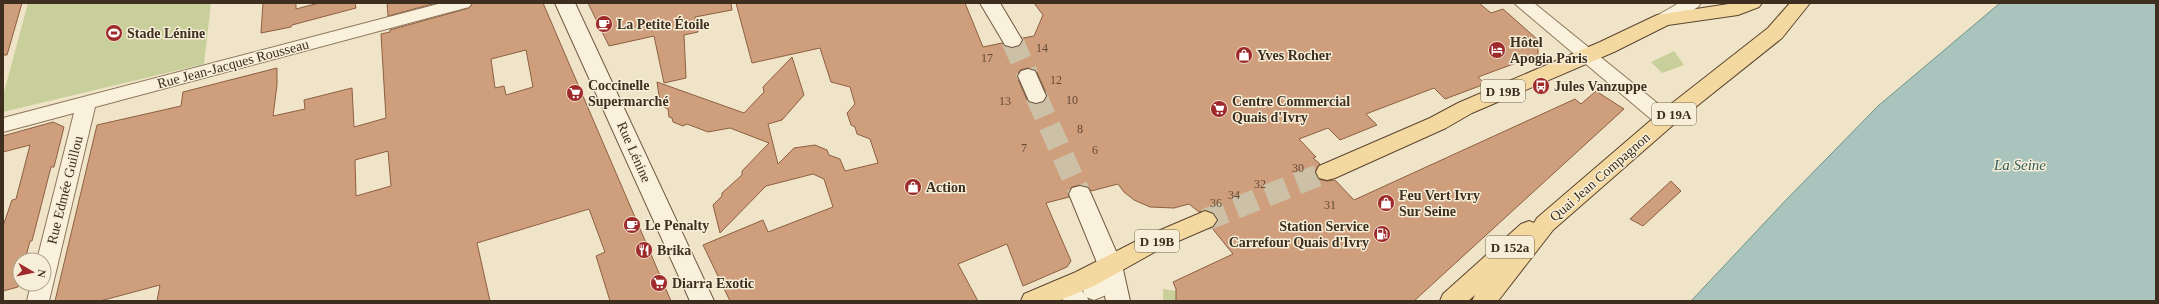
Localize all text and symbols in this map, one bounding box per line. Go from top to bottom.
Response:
cafe icon: La Petite Étoile [594,14,614,34]
place label: La Petite Étoile [617,16,710,32]
sports icon: Stade Lénine [104,23,124,43]
place label: Stade Lénine [127,26,205,41]
place label: Hôtel Apogia Paris [1510,35,1588,66]
street label: Rue Jean-Jacques Rousseau [156,37,310,91]
hotel icon: Hôtel Apogia Paris [1487,40,1507,60]
house number: 14 [1036,41,1048,55]
shop icon: Yves Rocher [1234,45,1254,65]
place label: Yves Rocher [1257,48,1331,63]
house number: 17 [981,51,993,65]
house number: 12 [1050,73,1062,87]
bus stop icon: Jules Vanzuppe [1531,76,1551,96]
place label: Coccinelle Supermarché [588,78,669,109]
place label: Jules Vanzuppe [1554,79,1647,94]
road number: D 19B [1481,80,1525,102]
supermarket icon: Coccinelle Supermarché [565,83,585,103]
house number: 10 [1066,93,1078,107]
house number: 13 [999,94,1011,108]
place label: Centre Commercial Quais d'Ivry [1232,94,1350,125]
supermarket icon: Centre Commercial Quais d'Ivry [1209,99,1229,119]
road number: D 19A [1652,103,1696,125]
street label: Rue Lénine [614,119,654,185]
house number: 8 [1077,122,1083,136]
street label: Quai Jean Compagnon [1547,130,1653,224]
street label: Rue Edmée Guillou [44,134,86,246]
house number: 7 [1021,141,1027,155]
house number: 6 [1092,143,1098,157]
water label: La Seine [1993,157,2046,173]
house number: 30 [1292,161,1304,175]
shop icon: Action [903,177,923,197]
house number: 32 [1254,177,1266,191]
place label: Action [926,180,966,195]
house number: 34 [1228,188,1240,202]
place label: Feu Vert Ivry Sur Seine [1399,188,1480,219]
shop icon: Feu Vert Ivry Sur Seine [1376,193,1396,213]
house number: 36 [1210,196,1222,210]
house number: 31 [1324,198,1336,212]
cafe icon: Le Penalty [622,215,642,235]
place label: Le Penalty [645,218,709,233]
place label: Station Service Carrefour Quais d'Ivry [1229,219,1369,250]
fuel station icon: Station Service Carrefour Quais d'Ivry [1372,224,1392,244]
road number: D 19B [1135,230,1179,252]
road number: D 152a [1486,236,1534,258]
restaurant icon: Brika [634,240,654,260]
place label: Brika [657,243,691,258]
north arrow [12,252,52,292]
text: N [35,269,48,278]
supermarket icon: Diarra Exotic [649,273,669,293]
place label: Diarra Exotic [672,276,754,291]

